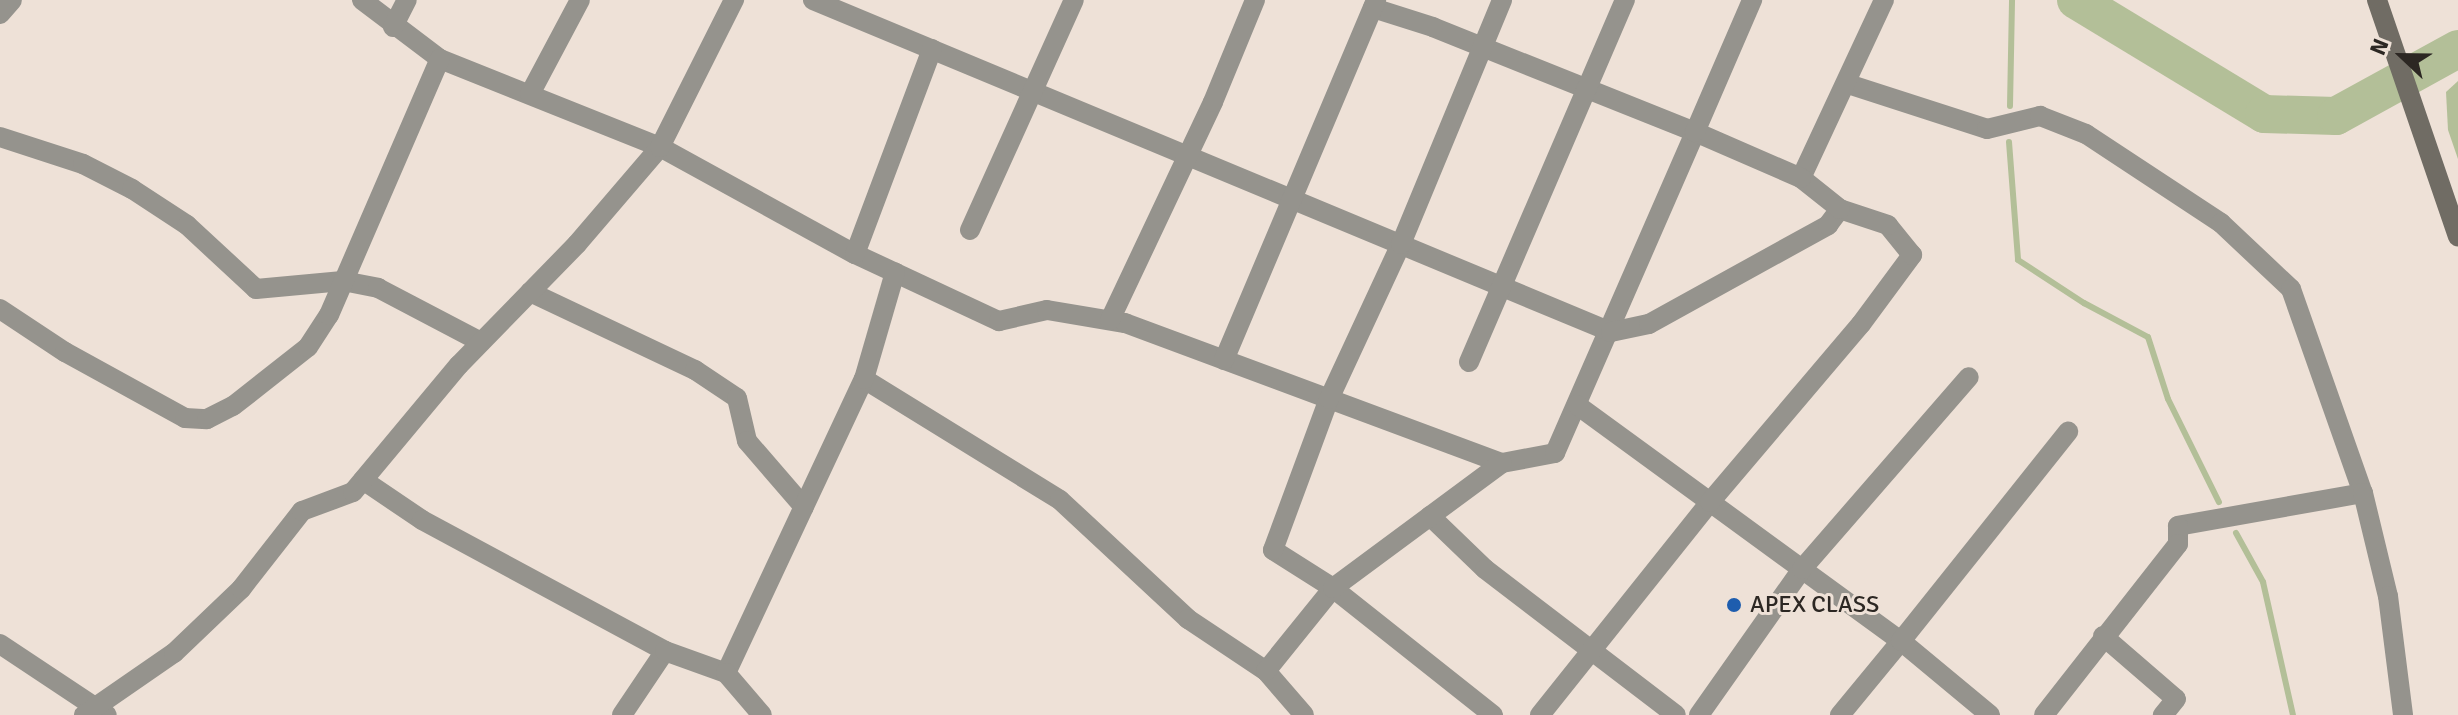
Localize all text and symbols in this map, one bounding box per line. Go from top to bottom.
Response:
north arrow [2362,16,2442,96]
text: N [2364,35,2395,59]
place label: APEX CLASS [1750,591,1879,619]
marker: APEX CLASS [1725,596,1743,614]

